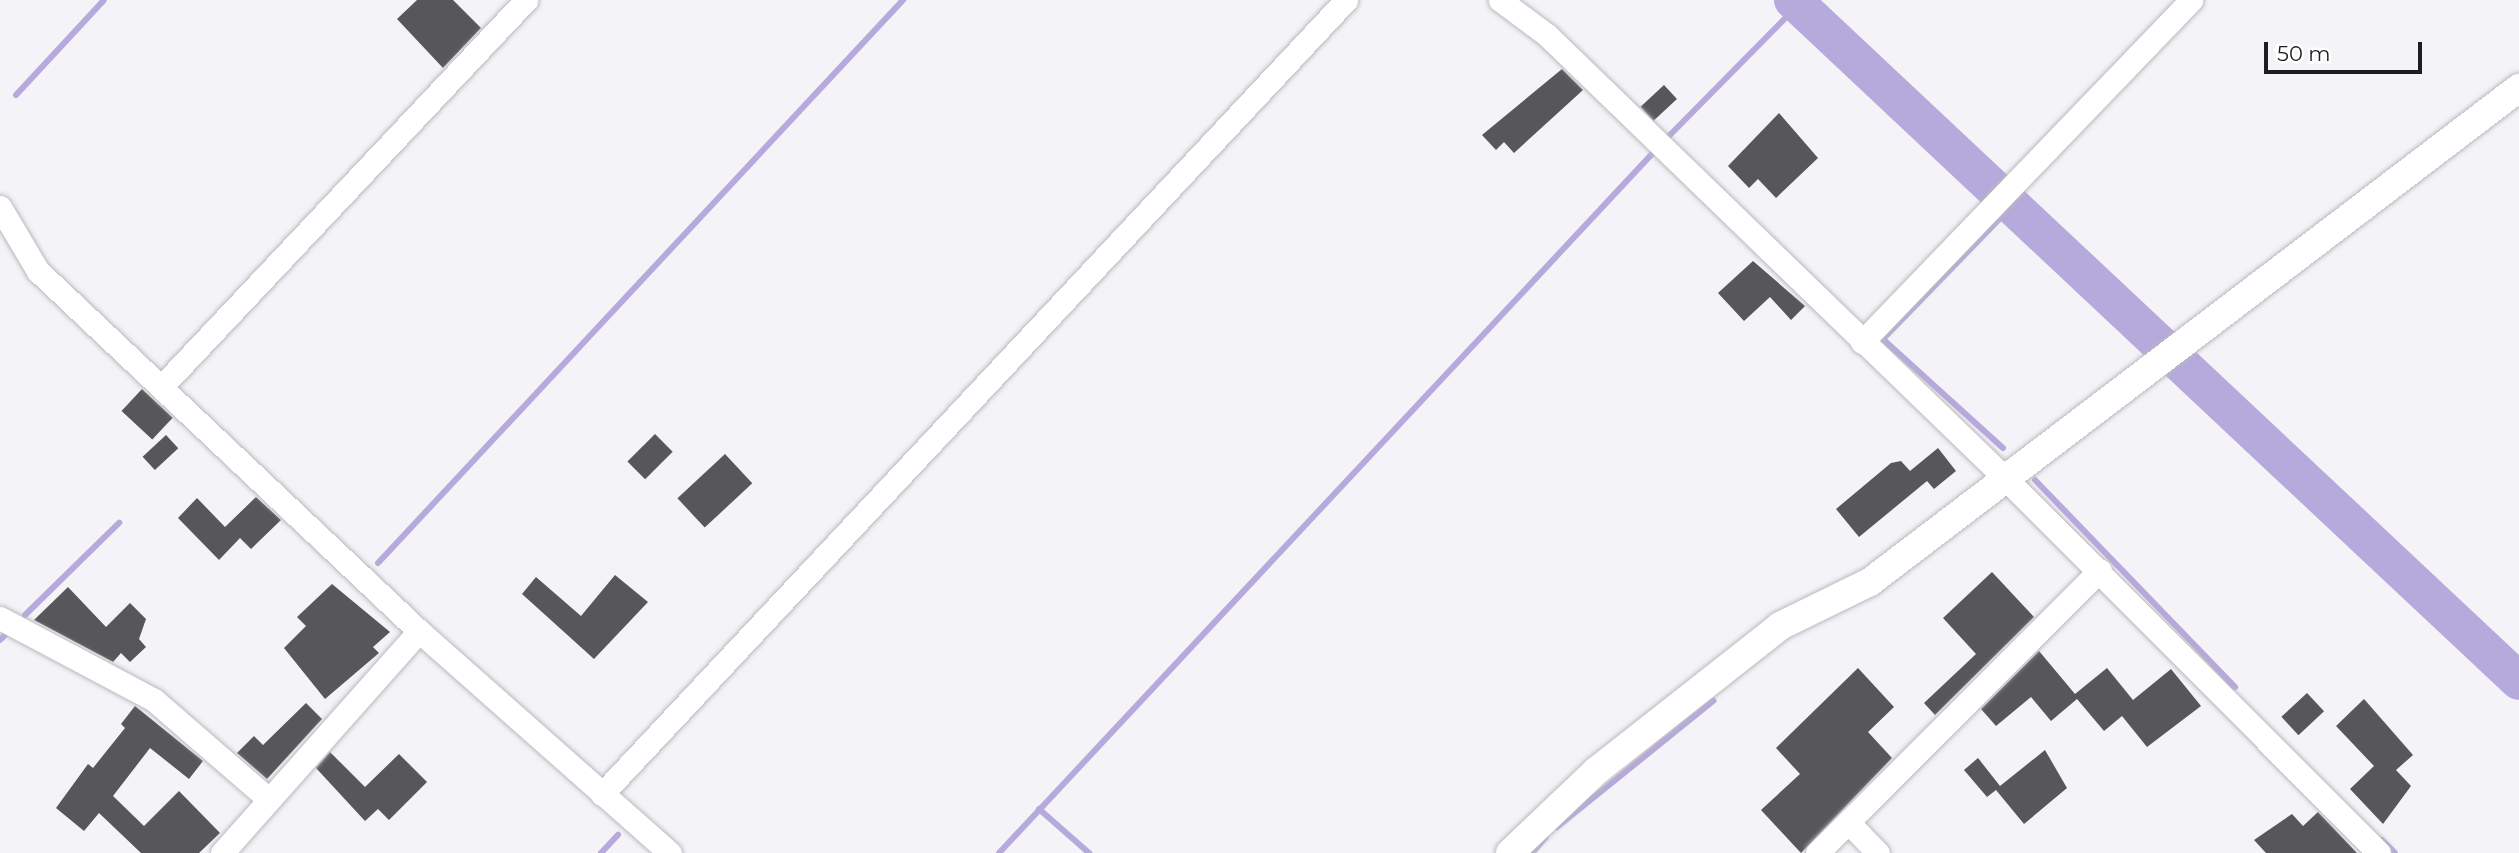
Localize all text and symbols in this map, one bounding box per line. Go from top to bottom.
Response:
scale bar [2267,28,2424,72]
text: 50 m [2277,41,2331,66]

